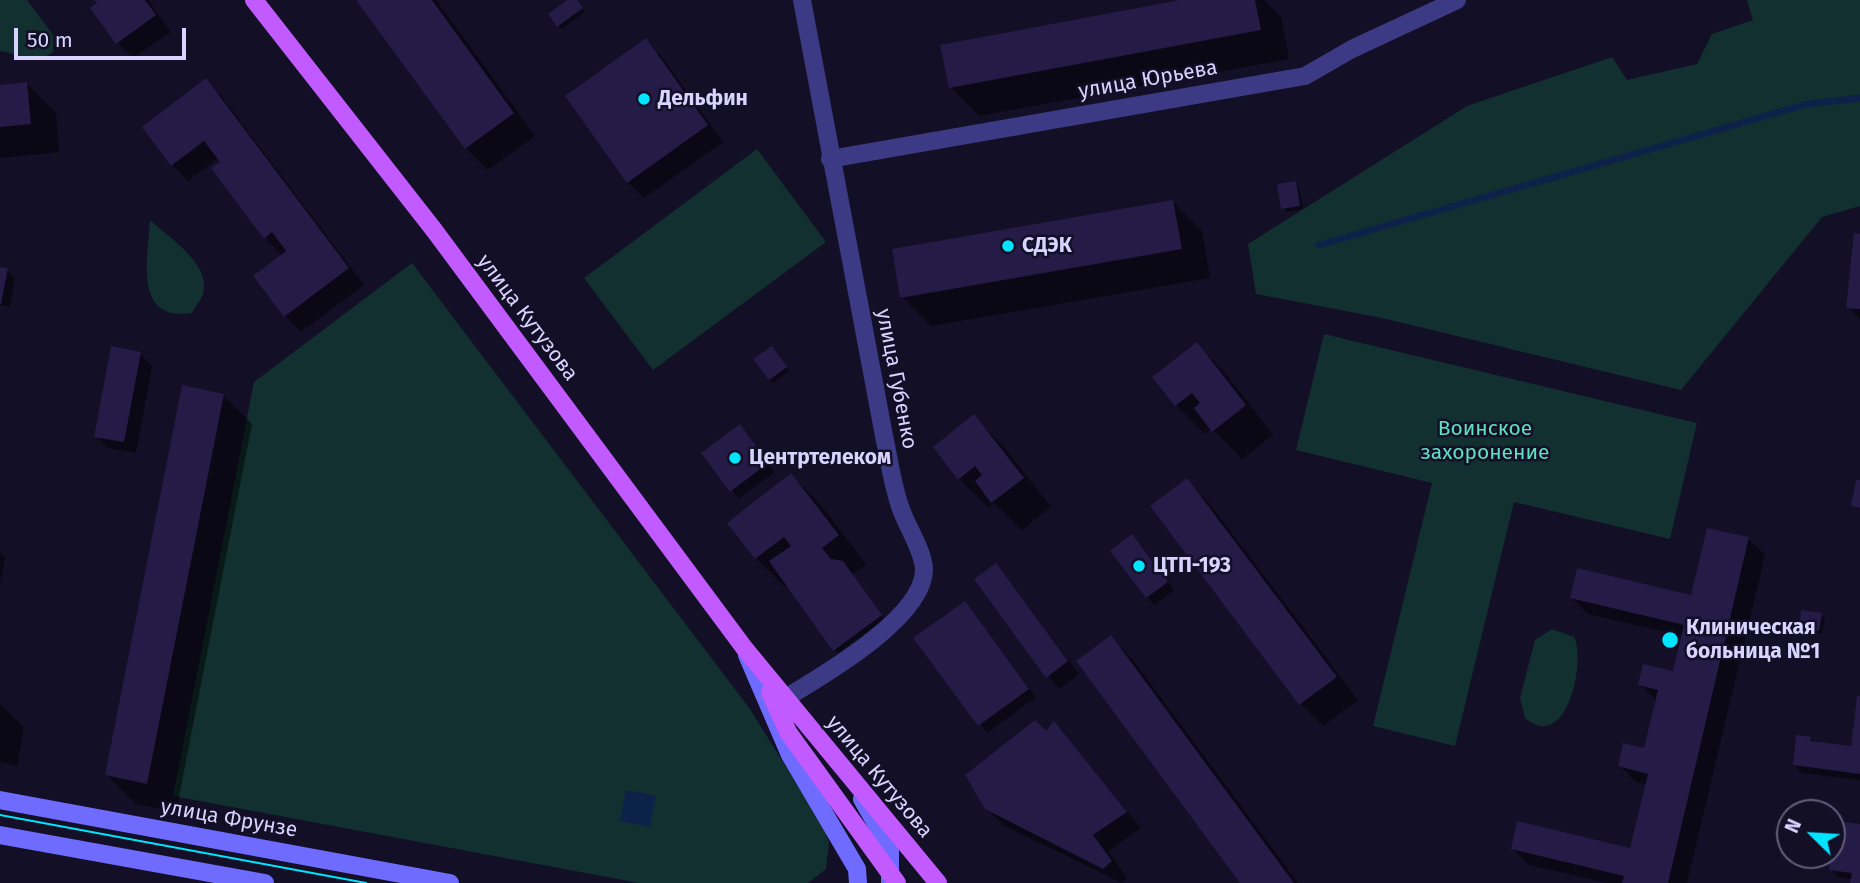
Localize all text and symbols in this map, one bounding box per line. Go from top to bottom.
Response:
scale bar [18,14,189,58]
text: 50 m [27,27,73,53]
street label: улица Юрьева [1076,55,1220,105]
place label: Дельфин [658,86,748,112]
marker: Дельфин [636,91,652,107]
place label: СДЭК [1022,233,1072,259]
marker: СДЭК [1000,238,1016,254]
street label: улица Кутузова [471,250,583,386]
street label: улица Губенко [870,307,922,451]
park label: Воинское захоронение [1420,416,1550,466]
place label: Центртелеком [749,445,891,471]
marker: Центртелеком [727,450,743,466]
place label: ЦТП-193 [1153,553,1231,579]
marker: ЦТП-193 [1131,558,1147,574]
place label: Клиническая больница №1 [1686,615,1820,665]
marker: Клиническая больница №1 [1660,630,1680,650]
street label: улица Кутузова [821,711,937,843]
street label: улица Фрунзе [159,795,299,843]
north arrow [1776,799,1846,869]
text: N [1780,816,1806,837]

